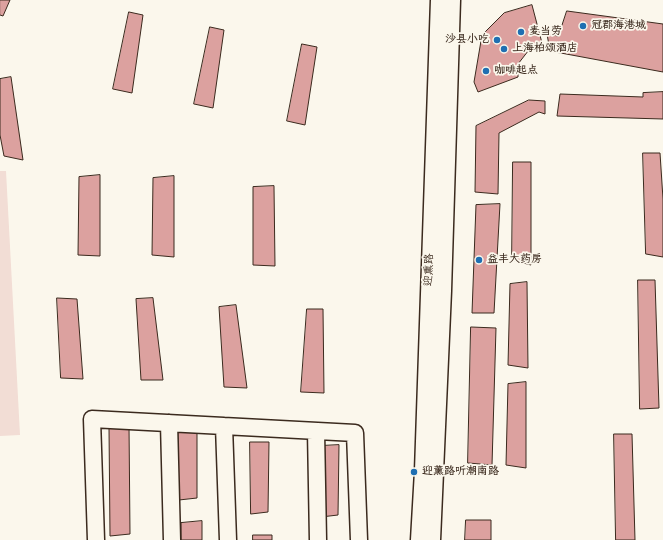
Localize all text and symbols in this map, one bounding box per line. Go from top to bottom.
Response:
place label: 冠郡海港城 [591,19,646,33]
marker: 冠郡海港城 [578,21,588,31]
place label: 麦当劳 [529,25,562,39]
marker: 麦当劳 [516,27,526,37]
place label: 沙县小吃 [445,33,489,47]
marker: 沙县小吃 [492,35,502,45]
place label: 上海柏颂酒店 [512,42,578,56]
marker: 上海柏颂酒店 [499,44,509,54]
place label: 咖啡起点 [494,64,538,78]
marker: 咖啡起点 [481,66,491,76]
street label: 迎熏路 [423,253,437,287]
place label: 益丰大药房 [487,253,542,267]
marker: 益丰大药房 [474,255,484,265]
place label: 迎薰路听潮南路 [422,465,499,479]
marker: 迎薰路听潮南路 [409,467,419,477]

